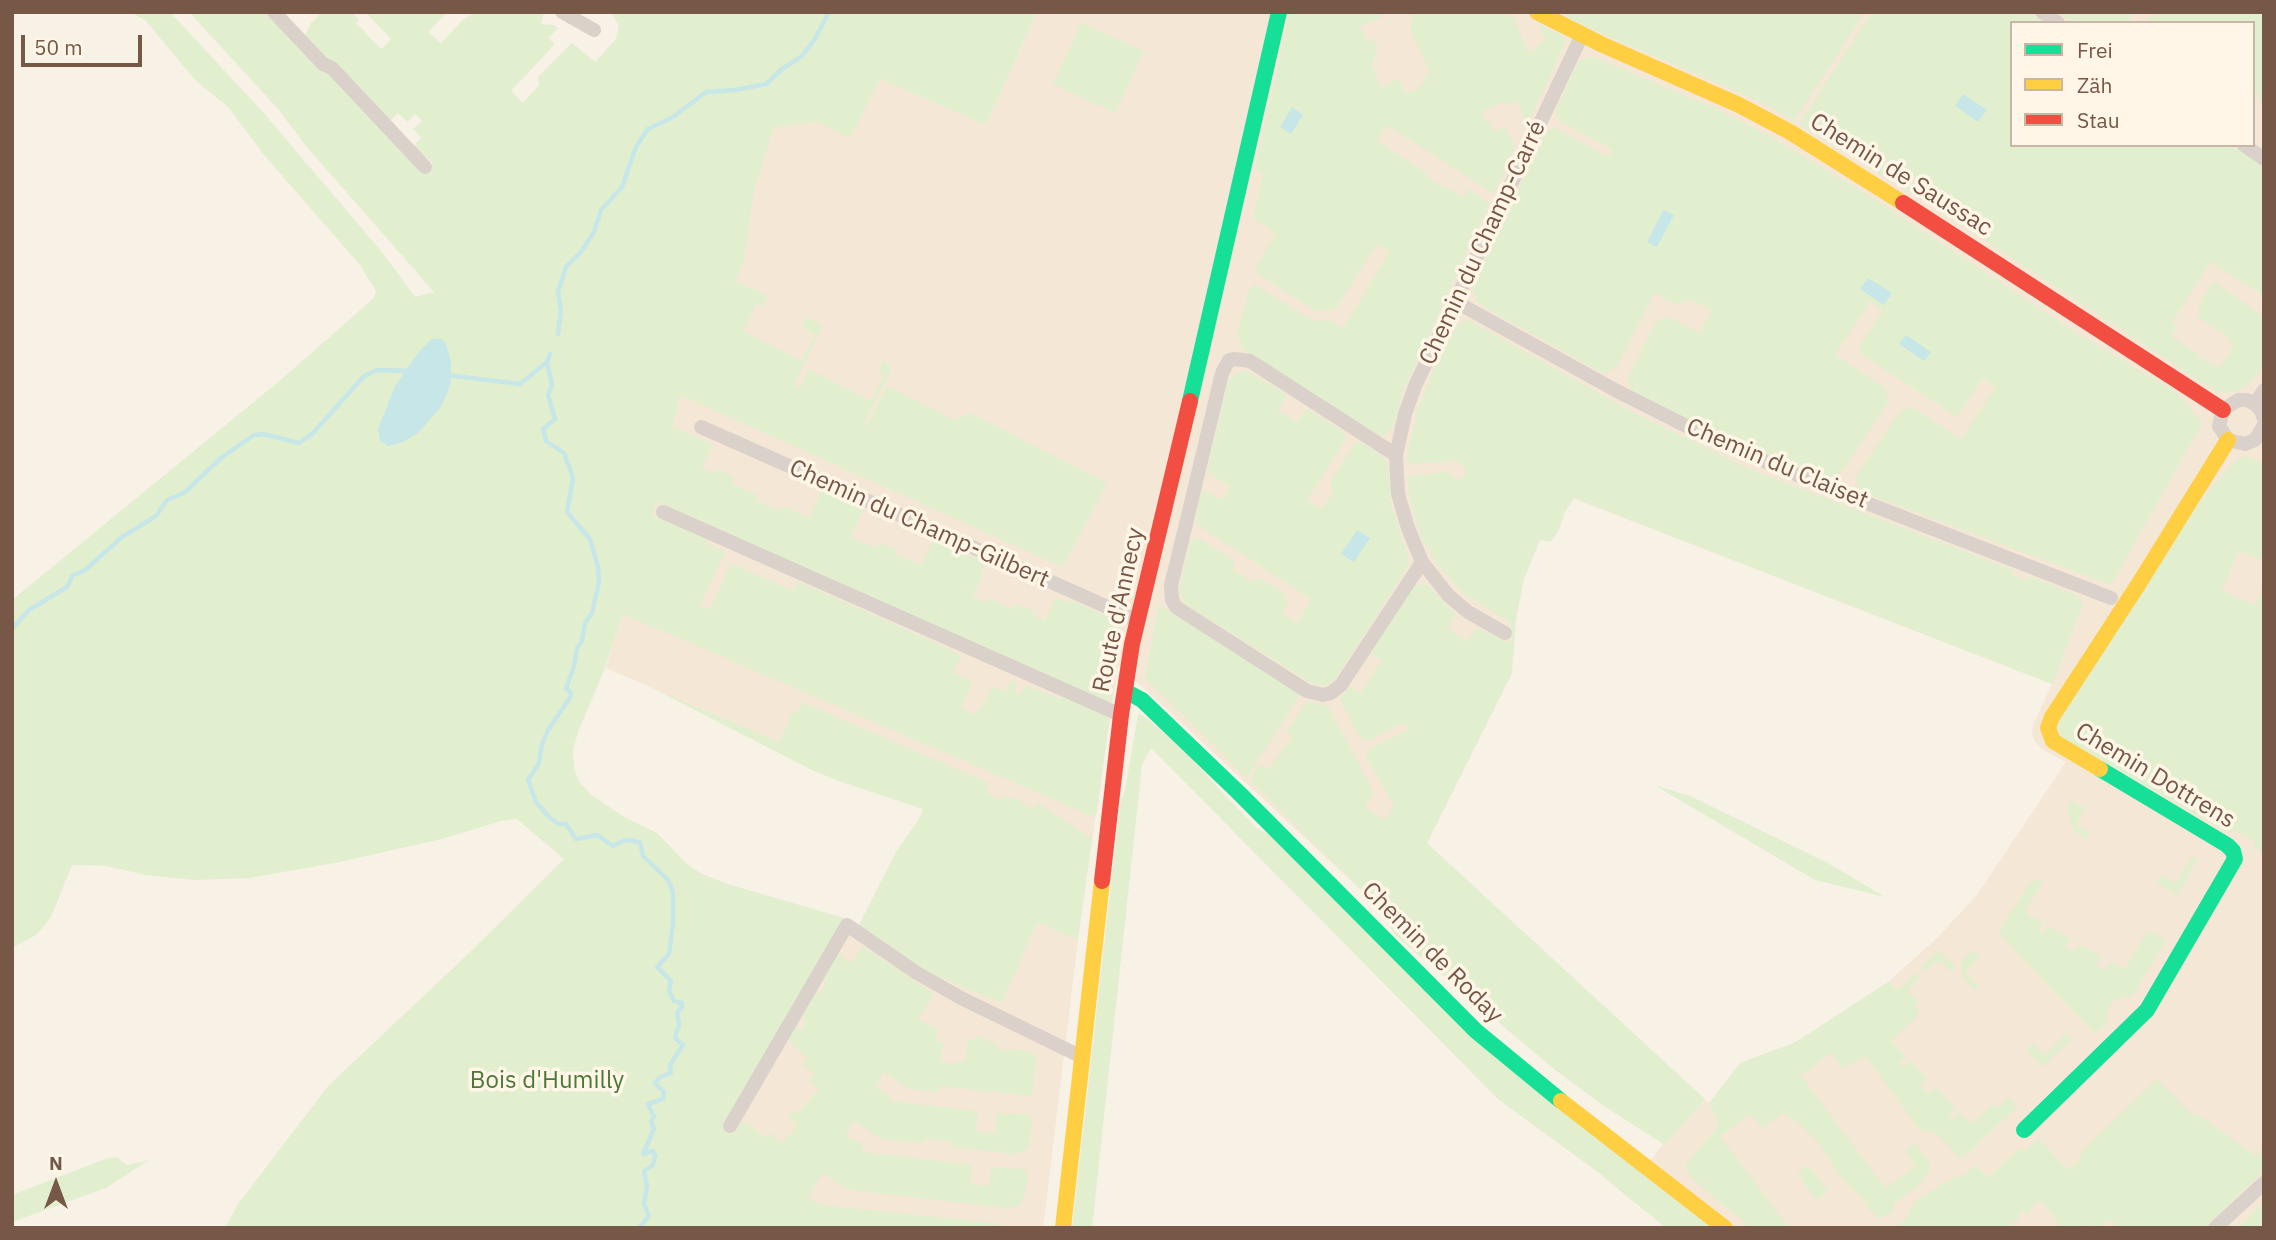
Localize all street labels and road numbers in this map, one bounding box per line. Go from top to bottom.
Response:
street label: Chemin de Saussac [1805,107,1997,243]
street label: Chemin du Champ-Carré [1414,116,1552,370]
street label: Chemin du Claiset [1682,413,1872,515]
street label: Chemin du Champ-Gilbert [785,454,1053,594]
street label: Route d'Annecy [1087,525,1151,695]
street label: Chemin Dottrens [2070,717,2240,835]
street label: Chemin de Roday [1355,876,1509,1030]

